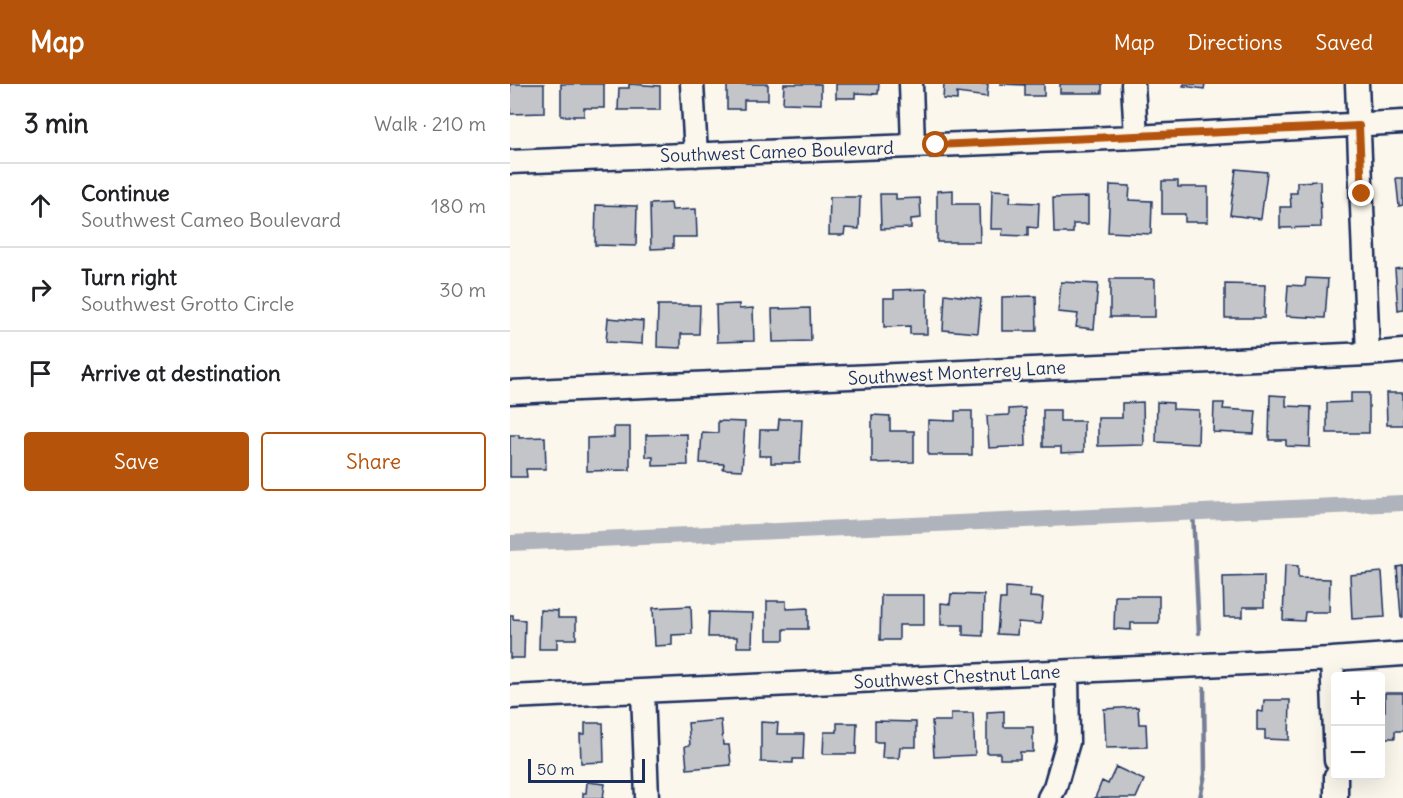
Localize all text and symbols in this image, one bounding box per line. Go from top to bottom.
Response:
text: Map [30,24,84,60]
text: Map [1114,29,1155,56]
text: Directions [1188,29,1282,56]
text: Saved [1315,29,1373,56]
text: 3 min [24,107,89,140]
text: Walk · 210 m [374,111,486,136]
route start [922,131,948,157]
street label: Southwest Cameo Boulevard [660,136,895,167]
text: Continue [81,179,170,207]
route end [1348,180,1374,206]
icon: ahead [24,189,57,222]
text: 180 m [431,193,486,218]
text: Southwest Cameo Boulevard [81,207,341,232]
text: Turn right [81,263,177,291]
icon: right [24,273,57,306]
text: 30 m [439,277,486,302]
text: Southwest Grotto Circle [81,291,294,316]
street label: Southwest Monterrey Lane [847,355,1067,390]
icon: arrive [24,357,57,390]
text: Arrive at destination [81,359,281,387]
button: Save [24,432,249,491]
button: Share [261,432,486,491]
street label: Southwest Chestnut Lane [853,660,1061,693]
map controls [1331,672,1385,780]
button: + [1331,672,1385,726]
button: − [1331,726,1385,780]
scale bar [528,756,645,784]
text: 50 m [537,759,575,779]

